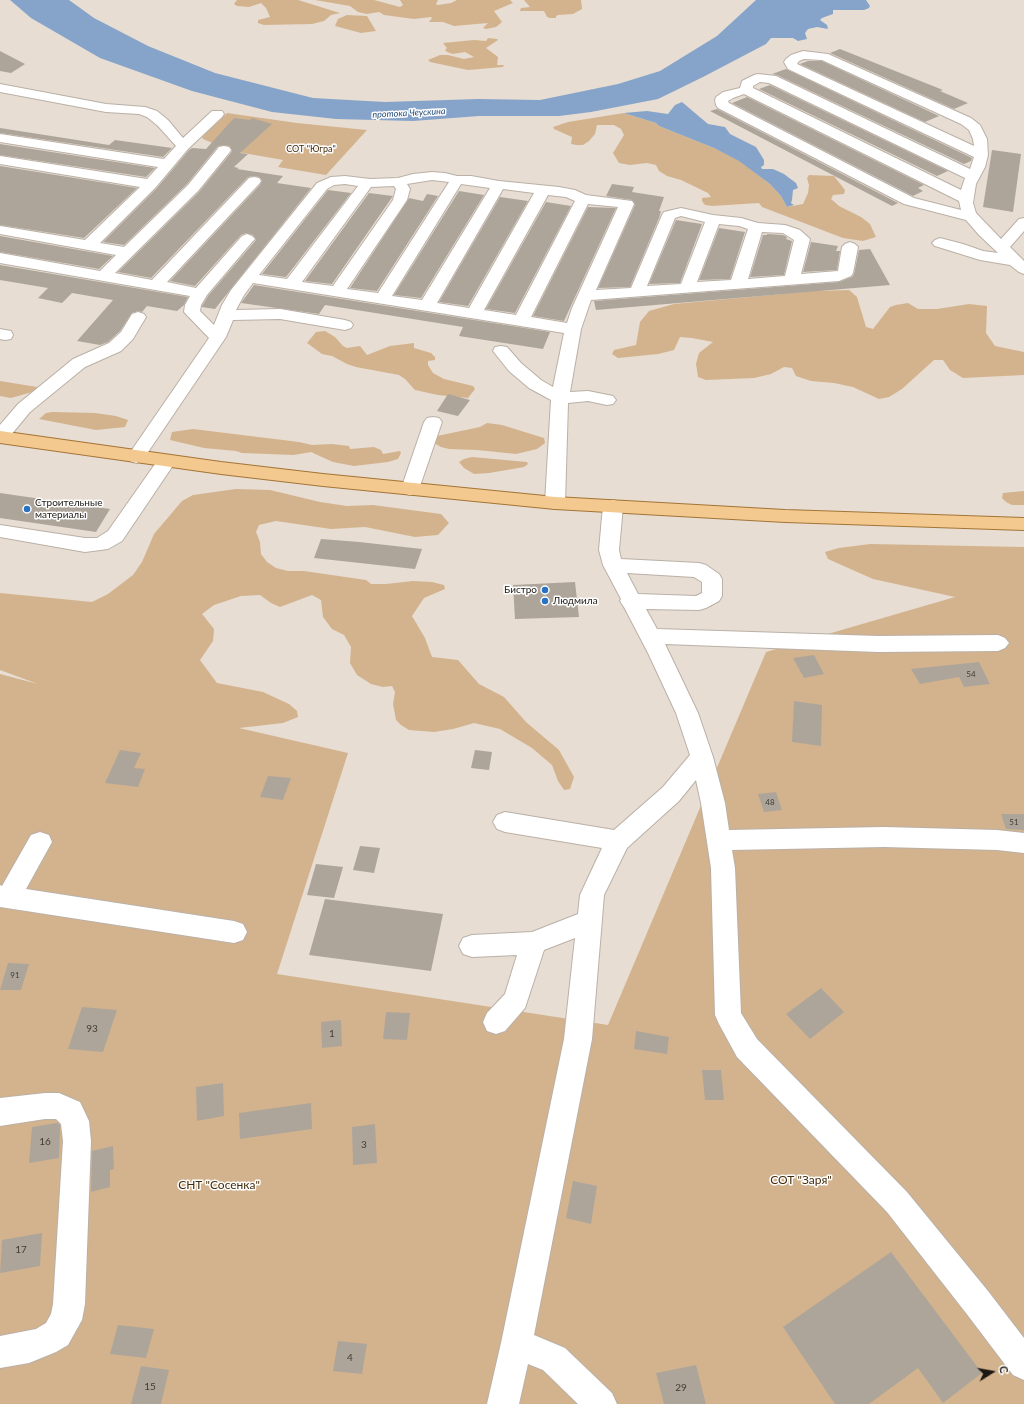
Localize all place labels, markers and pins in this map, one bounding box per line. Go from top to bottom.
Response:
place label: Строительные материалы [35,497,102,520]
marker: Строительные материалы [22,504,32,514]
place label: Бистро [504,584,537,596]
marker: Бистро [540,585,550,595]
place label: Людмила [553,595,598,607]
marker: Людмила [540,596,550,606]

